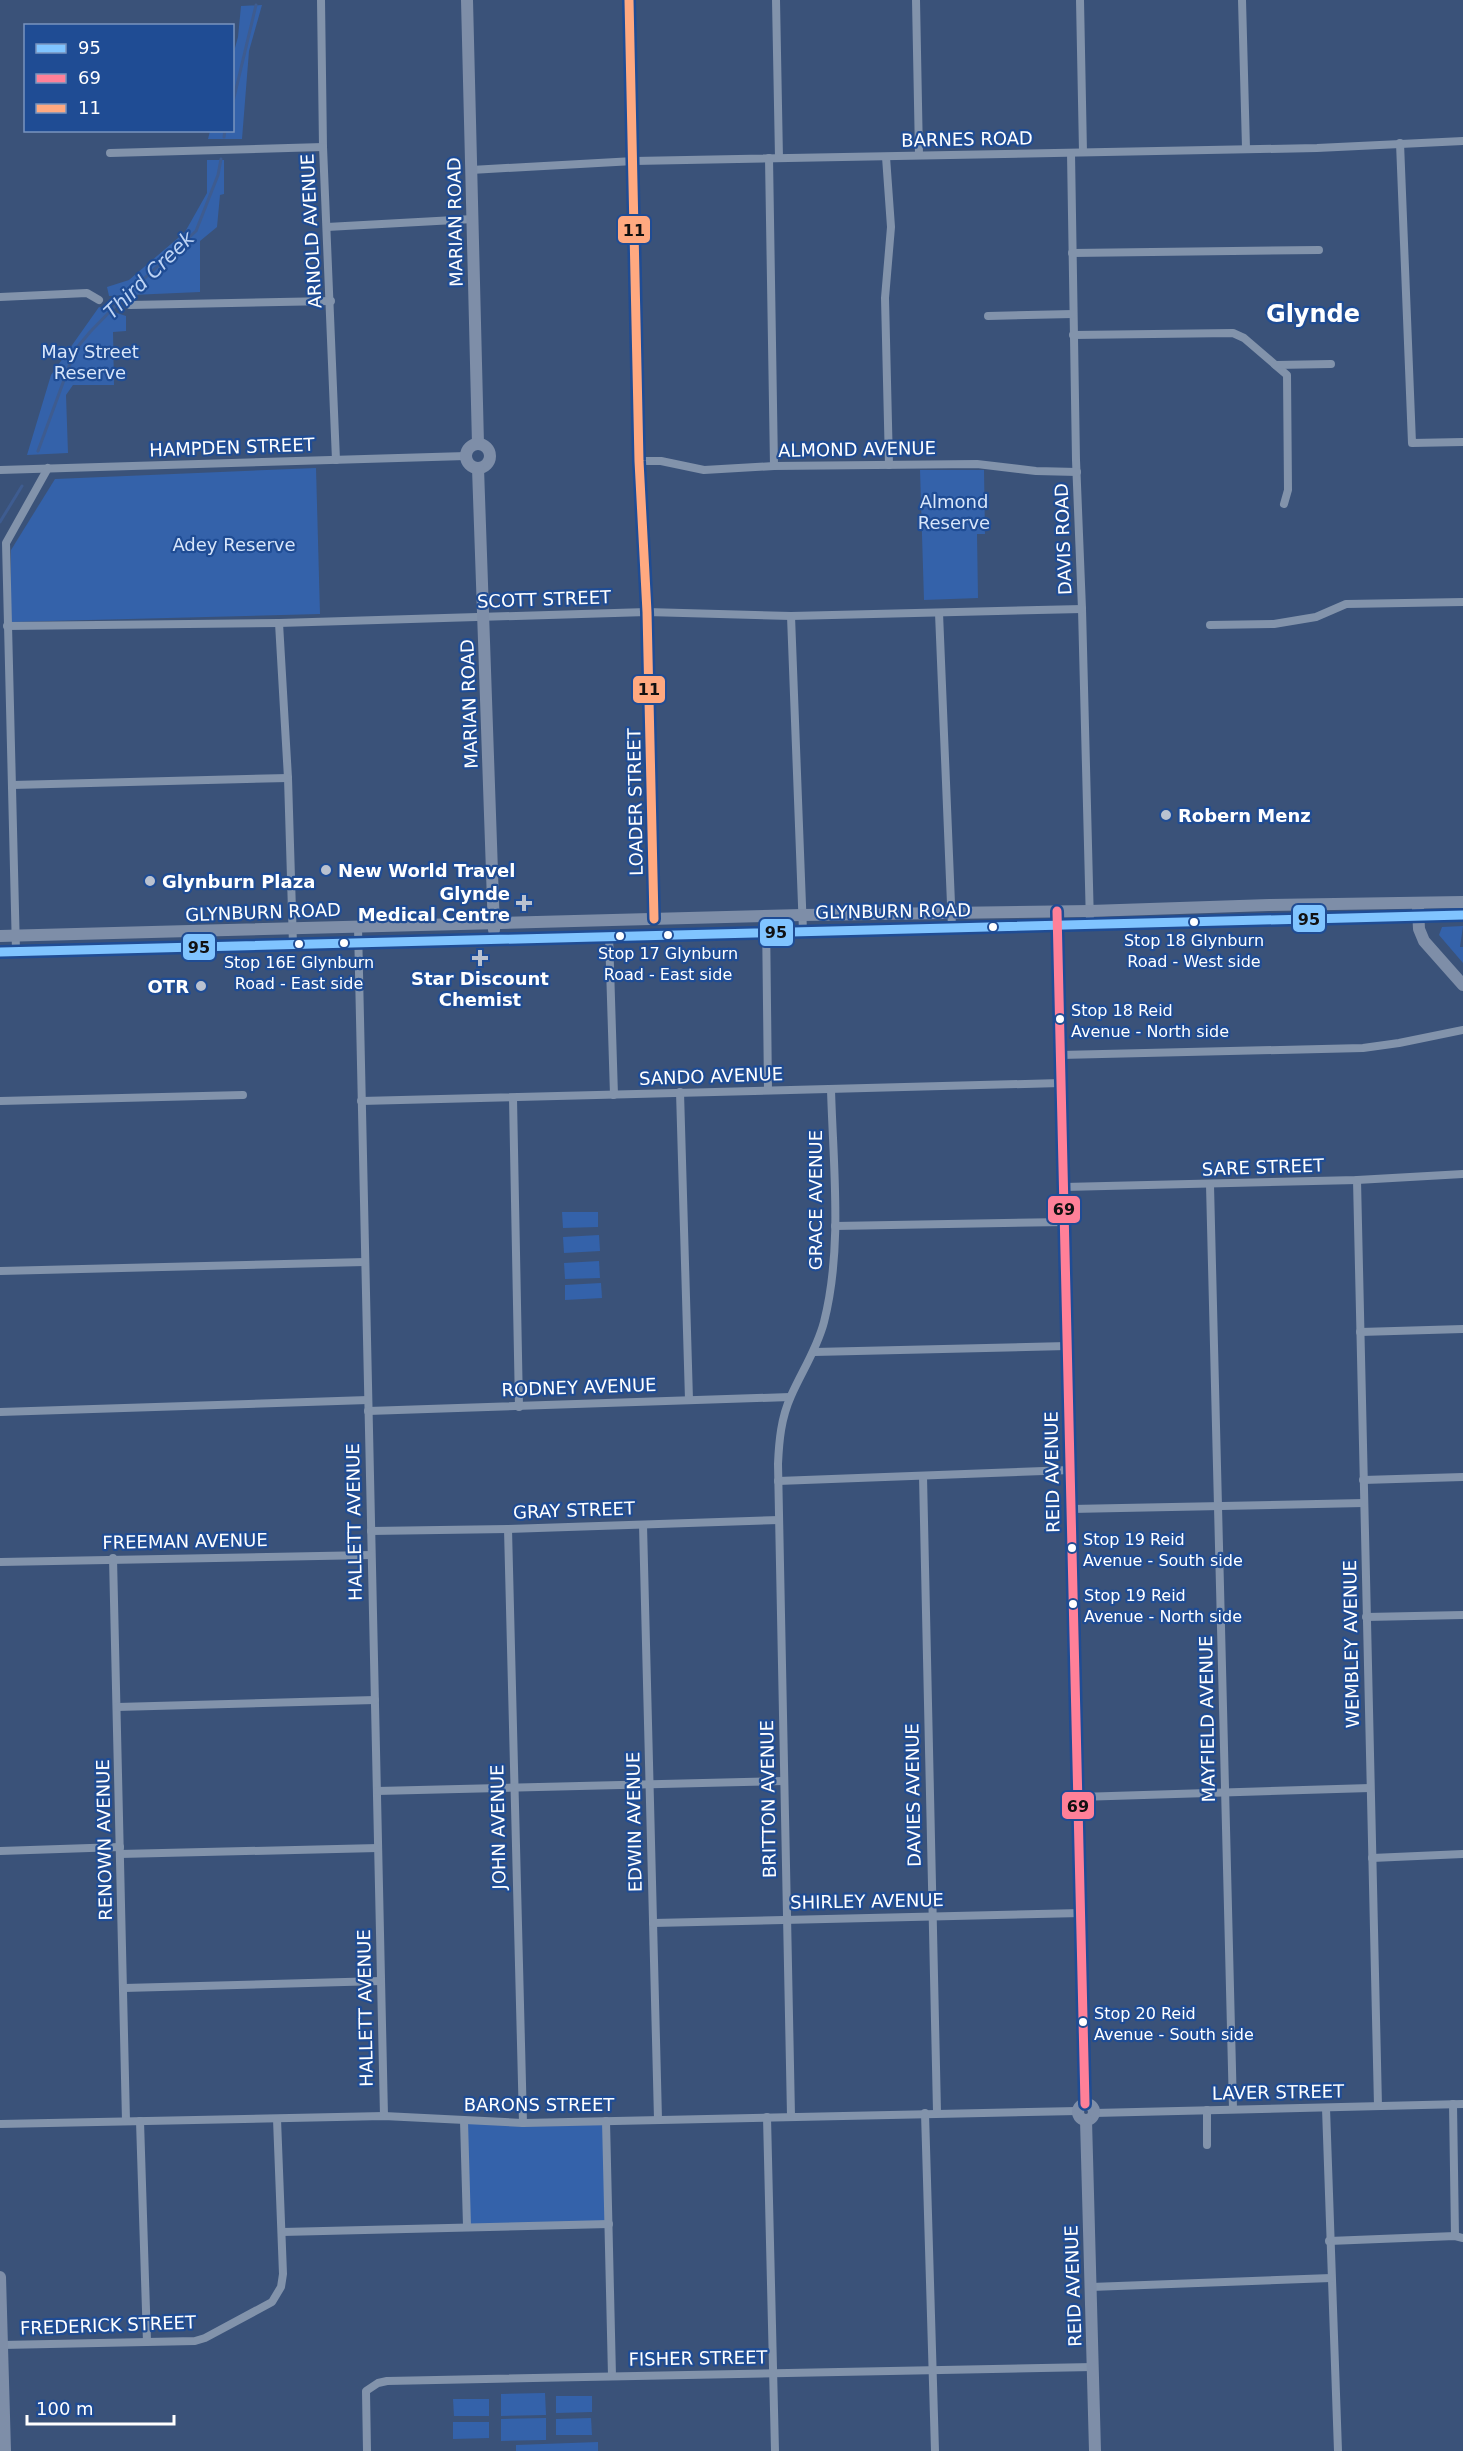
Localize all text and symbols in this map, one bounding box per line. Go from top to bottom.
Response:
legend [24,24,234,132]
text: 95 [78,37,101,58]
text: 69 [78,67,101,88]
text: 11 [78,97,101,118]
street label: BARNES ROAD [901,127,1033,151]
street label: ARNOLD AVENUE [296,153,326,309]
street label: MARIAN ROAD [443,157,467,287]
line badge: 11 [617,215,651,244]
text: 11 [623,221,645,240]
water label: Third Creek [99,225,200,324]
district label: Glynde [1266,300,1360,328]
park label: May Street Reserve [41,341,139,383]
street label: HAMPDEN STREET [149,434,316,460]
street label: ALMOND AVENUE [778,437,936,461]
street label: DAVIS ROAD [1051,483,1075,595]
park label: Almond Reserve [918,491,990,533]
park label: Adey Reserve [172,534,296,555]
street label: SCOTT STREET [477,586,612,612]
street label: MARIAN ROAD [456,639,482,769]
line badge: 11 [632,675,666,704]
text: 11 [638,680,660,699]
street label: LOADER STREET [623,727,647,876]
place label: Robern Menz [1178,805,1311,826]
marker: Robern Menz [1159,808,1173,822]
place label: New World Travel [338,860,515,881]
marker: New World Travel [319,863,333,877]
place label: Glynburn Plaza [162,871,315,892]
marker: Glynburn Plaza [143,874,157,888]
place label: Glynde Medical Centre [358,883,510,925]
marker: Glynde Medical Centre [515,894,533,912]
street label: GLYNBURN ROAD [185,899,341,925]
street label: GLYNBURN ROAD [815,899,971,923]
line badge: 95 [1292,904,1326,933]
text: 95 [1298,910,1320,929]
marker: Stop 18 Glynburn Road - West side [1188,916,1200,928]
line badge: 95 [759,918,794,947]
unlabelled marker [987,921,999,933]
text: 95 [765,923,787,942]
marker: Stop 17 Glynburn Road - East side [662,929,674,941]
unlabelled marker [614,930,626,942]
place label: Stop 18 Glynburn Road - West side [1124,931,1264,971]
line badge: 95 [182,933,216,961]
unlabelled marker [338,937,350,949]
text: 95 [188,938,210,957]
marker: Stop 16E Glynburn Road - East side [293,938,305,950]
place label: Stop 17 Glynburn Road - East side [598,944,738,984]
marker: Star Discount Chemist [473,951,487,965]
place label: Stop 16E Glynburn Road - East side [224,953,374,993]
place label: Star Discount Chemist [411,968,549,1010]
place label: OTR [148,976,189,997]
marker: OTR [194,979,208,993]
place label: Stop 18 Reid Avenue - North side [1071,1001,1229,1041]
marker: Stop 18 Reid Avenue - North side [1054,1013,1066,1025]
street label: SANDO AVENUE [639,1063,783,1089]
street label: GRACE AVENUE [805,1130,826,1270]
street label: SARE STREET [1201,1154,1326,1180]
line badge: 69 [1047,1195,1081,1224]
text: 69 [1053,1200,1075,1219]
street label: RODNEY AVENUE [501,1374,657,1400]
street label: REID AVENUE [1040,1411,1064,1533]
street label: HALLETT AVENUE [342,1443,366,1601]
street label: GRAY STREET [513,1497,636,1523]
street label: FREEMAN AVENUE [102,1529,268,1553]
place label: Stop 19 Reid Avenue - South side [1083,1530,1243,1570]
marker: Stop 19 Reid Avenue - South side [1066,1542,1078,1554]
street label: WEMBLEY AVENUE [1339,1560,1363,1728]
place label: Stop 19 Reid Avenue - North side [1084,1586,1242,1626]
marker: Stop 19 Reid Avenue - North side [1067,1598,1079,1610]
street label: MAYFIELD AVENUE [1195,1635,1219,1803]
street label: BRITTON AVENUE [756,1720,780,1878]
street label: DAVIES AVENUE [901,1723,925,1867]
street label: EDWIN AVENUE [622,1752,646,1892]
street label: RENOWN AVENUE [92,1759,116,1921]
street label: JOHN AVENUE [486,1764,510,1891]
line badge: 69 [1061,1791,1095,1820]
text: 69 [1067,1797,1089,1816]
street label: SHIRLEY AVENUE [790,1889,944,1913]
street label: HALLETT AVENUE [353,1929,377,2087]
place label: Stop 20 Reid Avenue - South side [1094,2004,1254,2044]
marker: Stop 20 Reid Avenue - South side [1077,2016,1089,2028]
street label: LAVER STREET [1212,2080,1345,2104]
street label: BARONS STREET [464,2094,615,2115]
street label: REID AVENUE [1060,2225,1086,2347]
street label: FREDERICK STREET [20,2311,197,2339]
street label: FISHER STREET [628,2346,769,2370]
scale bar [27,2388,174,2426]
text: 100 m [36,2398,94,2419]

